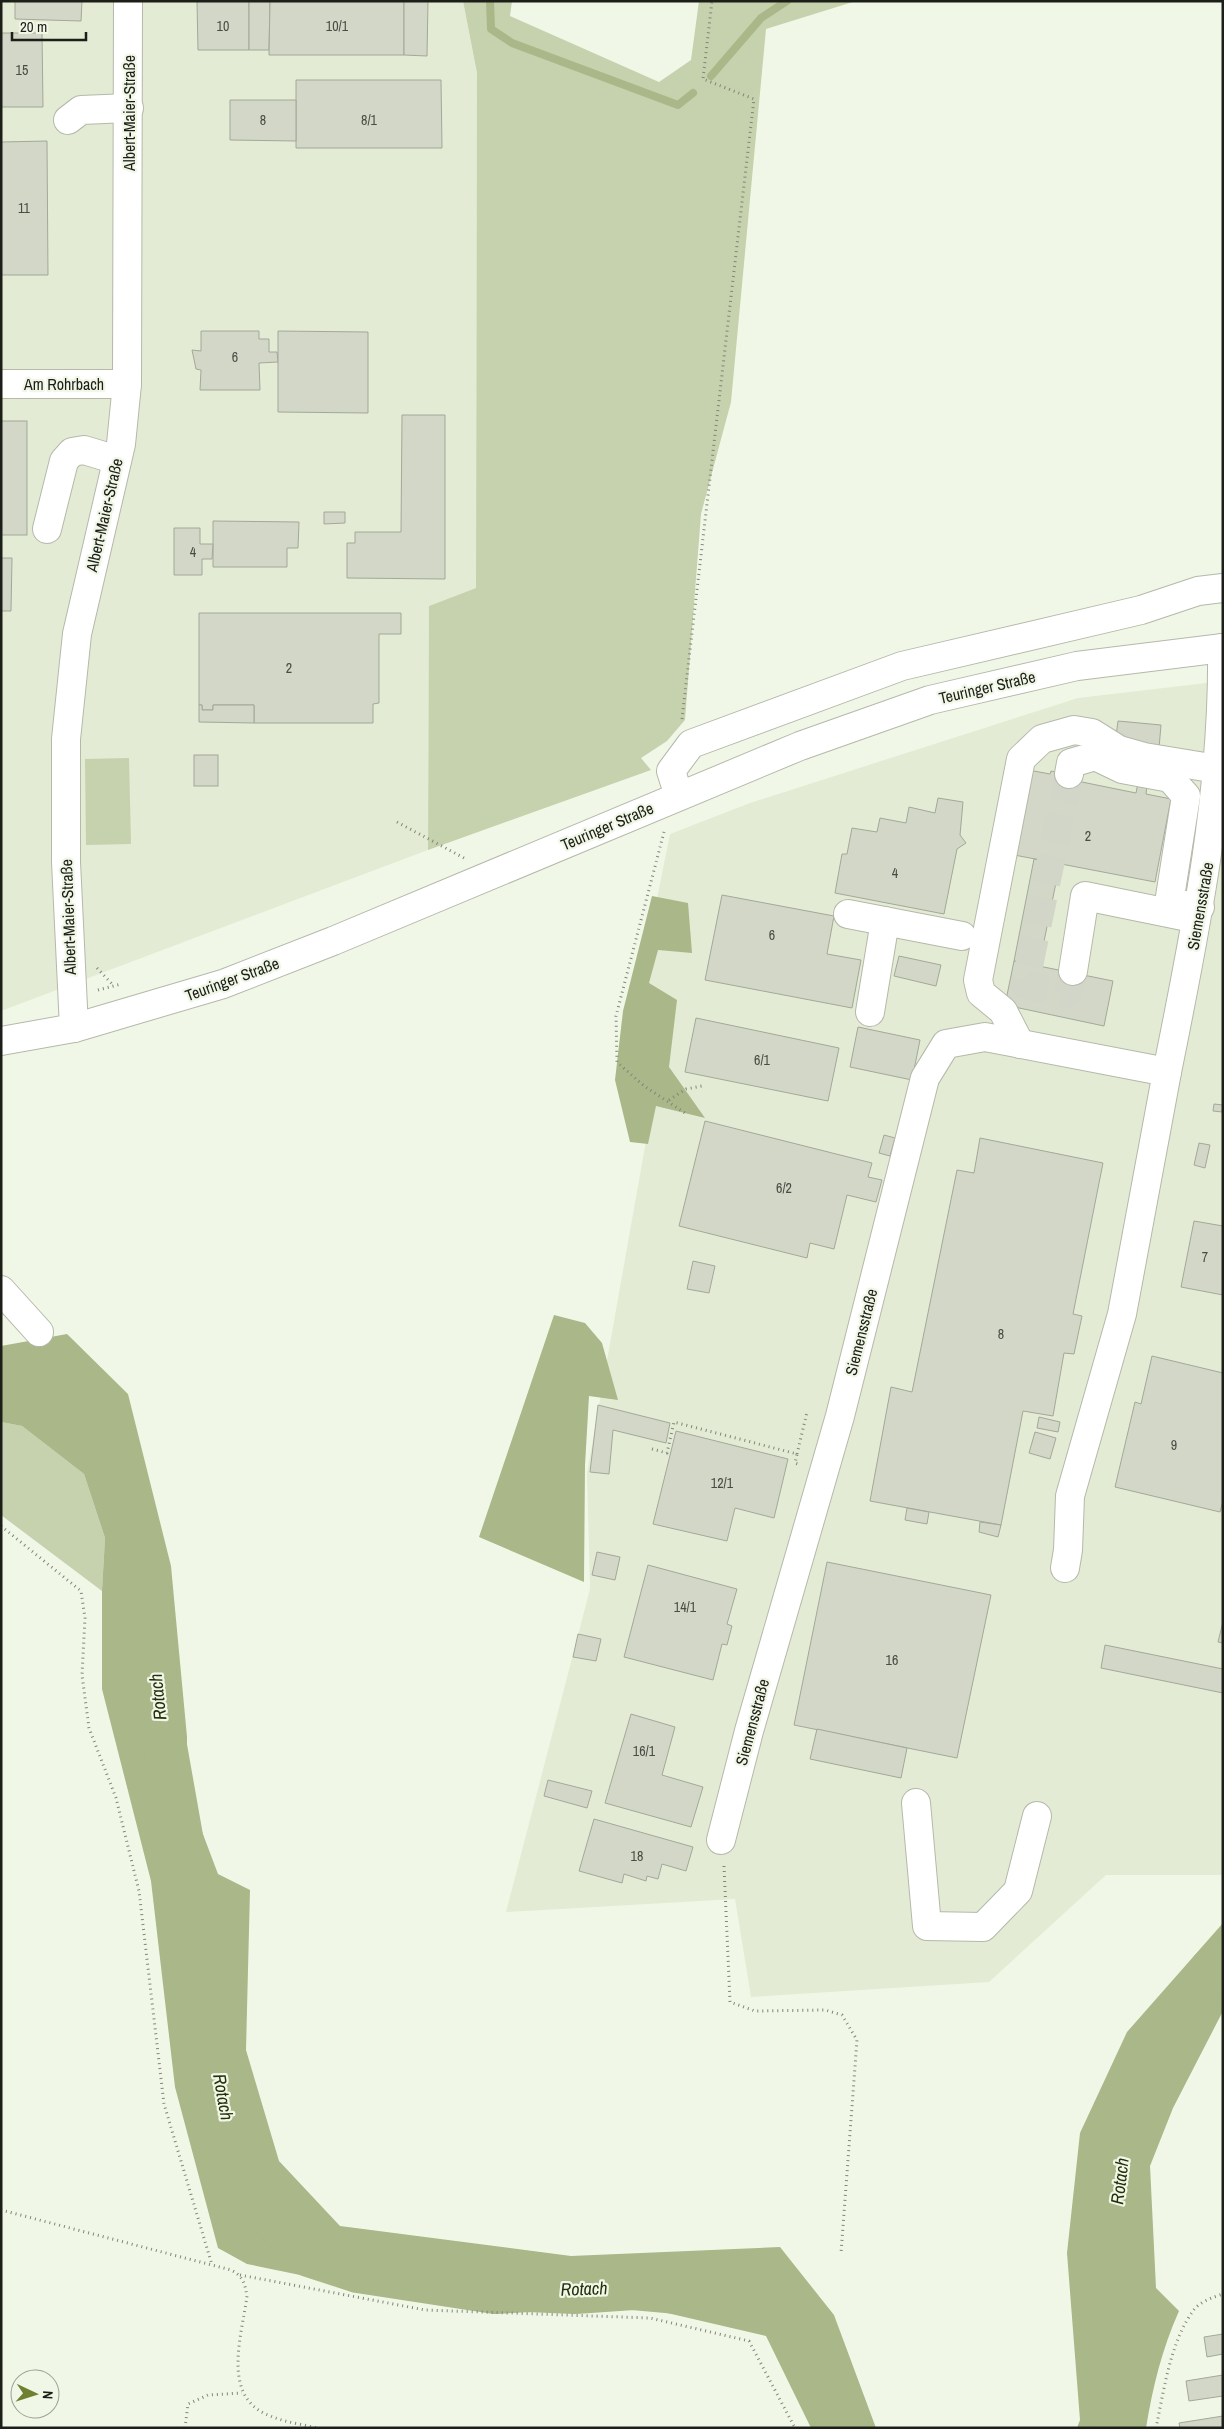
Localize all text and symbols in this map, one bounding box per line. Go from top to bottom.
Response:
scale bar [12,10,86,42]
text: 20 m [20,16,47,37]
house number: 10 [217,17,229,35]
house number: 10/1 [326,17,349,35]
street label: Albert-Maier-Straße [118,55,140,172]
house number: 15 [16,61,28,79]
house number: 8 [260,111,266,129]
house number: 8/1 [361,111,378,129]
house number: 11 [18,199,31,217]
house number: 6 [232,348,238,366]
street label: Am Rohrbach [23,373,104,395]
street label: Albert-Maier-Straße [80,456,128,575]
house number: 4 [190,543,197,561]
house number: 2 [286,659,292,677]
street label: Teuringer Straße [937,665,1037,709]
street label: Teuringer Straße [557,797,657,855]
house number: 2 [1085,827,1091,845]
street label: Albert-Maier-Straße [55,859,81,976]
street label: Siemensstraße [1181,860,1219,952]
house number: 4 [892,864,899,882]
house number: 6 [769,926,775,944]
street label: Teuringer Straße [182,952,282,1006]
house number: 6/1 [754,1051,771,1069]
house number: 6/2 [776,1179,792,1197]
house number: 7 [1202,1248,1208,1266]
street label: Siemensstraße [840,1286,882,1378]
house number: 8 [998,1325,1004,1343]
house number: 9 [1171,1436,1177,1454]
house number: 12/1 [711,1474,734,1492]
house number: 14/1 [674,1598,697,1616]
house number: 16 [886,1651,898,1669]
water label: Rotach [143,1672,172,1722]
street label: Siemensstraße [730,1676,774,1768]
house number: 16/1 [633,1742,656,1760]
house number: 18 [631,1847,643,1865]
water label: Rotach [207,2072,240,2122]
water label: Rotach [1104,2156,1135,2206]
water label: Rotach [560,2275,608,2302]
north arrow [10,2369,60,2419]
text: N [39,2390,57,2400]

